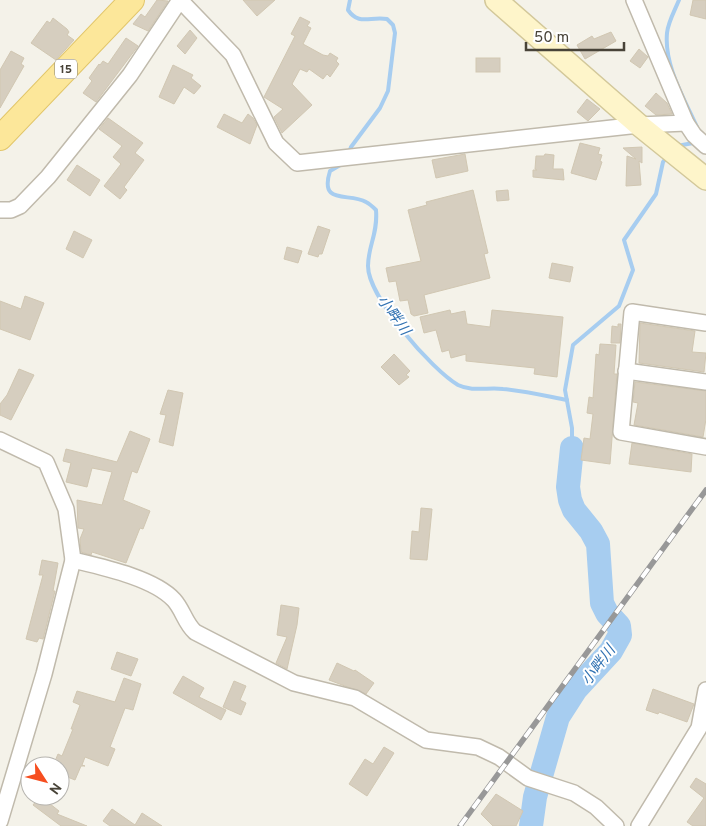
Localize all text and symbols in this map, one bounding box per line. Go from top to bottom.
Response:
scale bar [526,20,624,52]
text: 50 m [534,29,569,48]
road number: 15 [55,60,77,78]
water label: 小畔川 [372,292,415,341]
water label: 小畔川 [578,641,622,690]
north arrow [20,756,70,806]
text: N [44,779,64,797]

